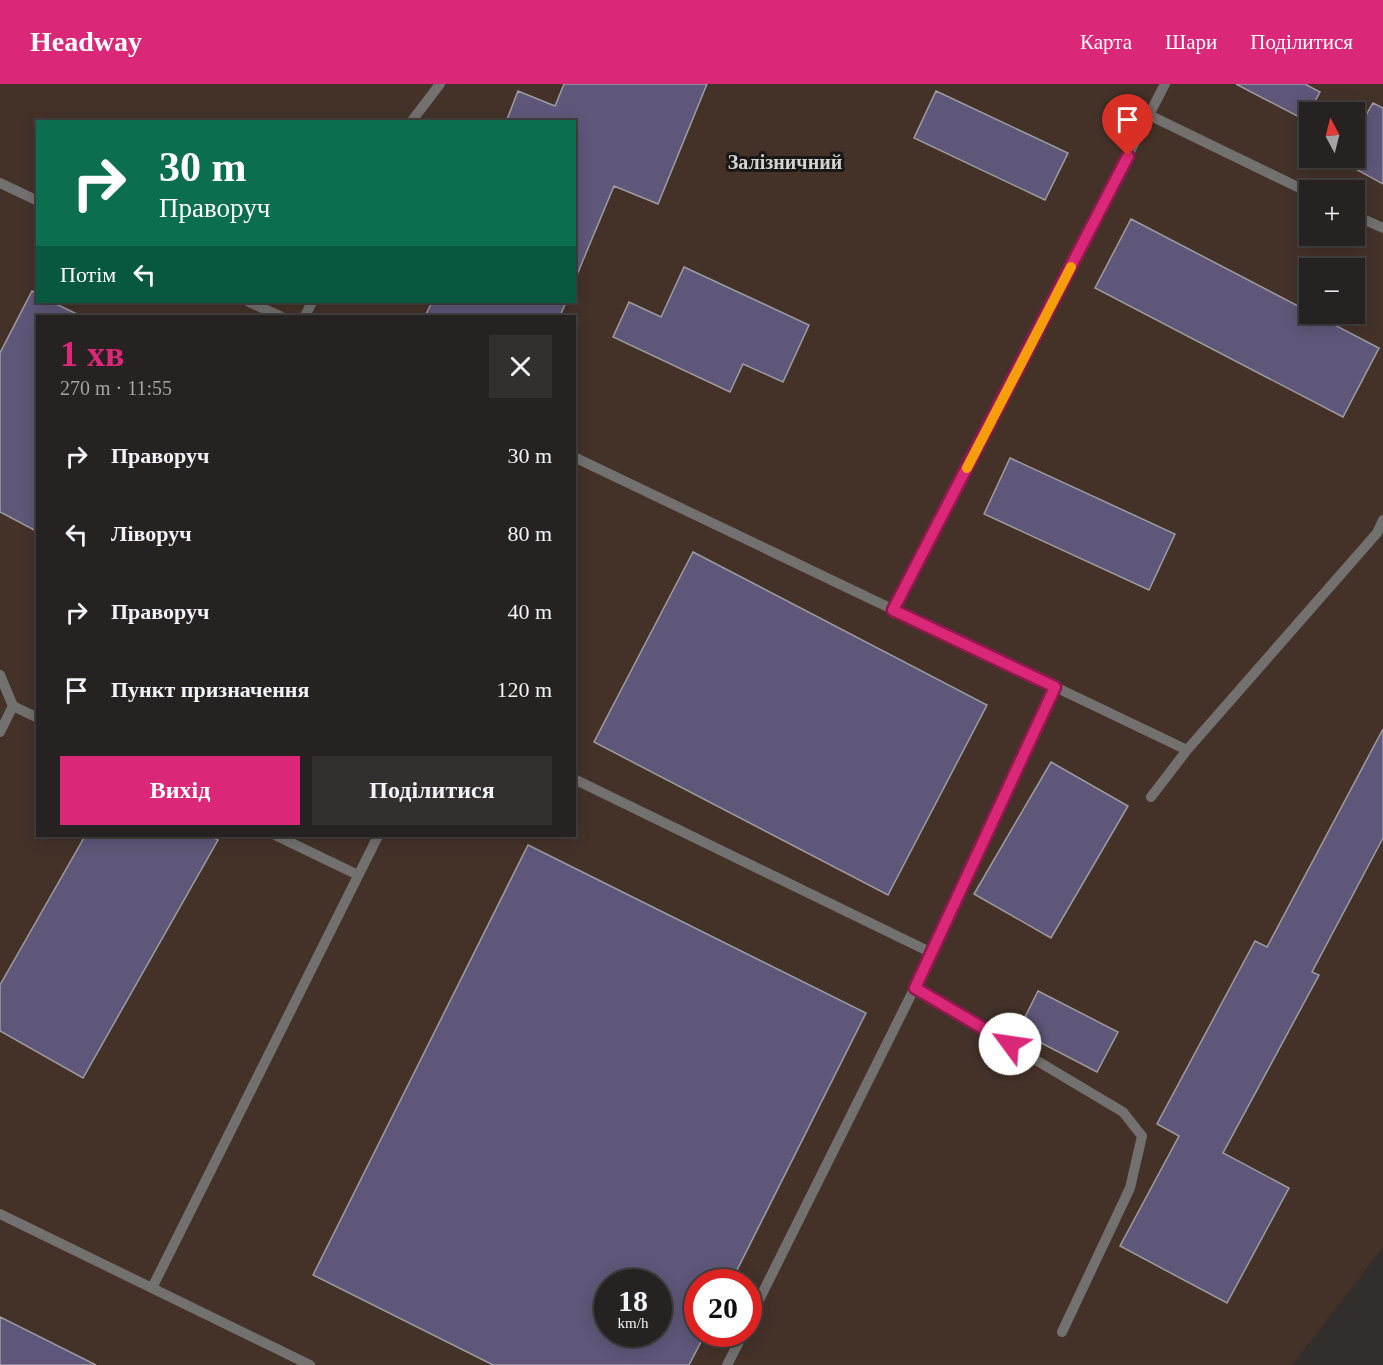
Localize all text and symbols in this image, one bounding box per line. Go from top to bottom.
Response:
text: Headway [30,26,142,57]
text: Карта [1080,30,1132,54]
text: Шари [1165,30,1217,54]
text: Поділитися [1250,30,1353,54]
pin [1102,94,1153,156]
north arrow [1299,102,1365,168]
map controls [1299,102,1365,324]
icon: arrive [1111,103,1144,136]
icon: right [60,144,138,222]
text: 30 m [159,144,247,190]
district label: Залізничний [728,151,842,173]
button: + [1299,180,1365,246]
text: Праворуч [159,193,270,223]
icon: left [128,258,161,291]
button: − [1299,258,1365,324]
text: Потім [60,262,116,287]
text: 1 хв [60,334,124,374]
button: close [489,335,552,398]
text: 270 m · 11:55 [60,377,172,399]
icon: right [60,440,93,473]
text: Праворуч [111,443,209,468]
text: 30 m [507,443,552,468]
icon: left [60,518,93,551]
text: Ліворуч [111,521,192,546]
text: 80 m [507,521,552,546]
icon: right [60,596,93,629]
text: Праворуч [111,599,209,624]
text: 40 m [507,599,552,624]
icon: arrive [60,674,93,707]
text: Пункт призначення [111,677,309,702]
text: 120 m [496,677,552,702]
button: Вихід [60,756,300,825]
button: Поділитися [312,756,552,825]
position arrow [978,1012,1042,1076]
speed limit sign: 20 [684,1269,762,1347]
text: 18 [618,1284,648,1317]
text: km/h [618,1315,648,1331]

